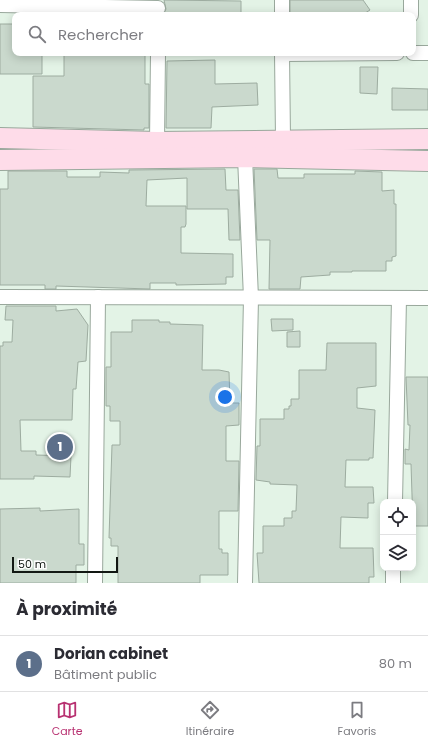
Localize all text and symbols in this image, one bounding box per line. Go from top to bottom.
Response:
search box [12,12,416,56]
icon: search [26,23,48,45]
text: Rechercher [58,24,144,45]
your location [215,387,235,407]
pin: 1 [47,432,73,462]
map controls [380,499,416,571]
button: locate [380,499,416,535]
button: layers [380,535,416,571]
scale bar [12,555,118,574]
text: 50 m [18,556,46,572]
text: À proximité [16,597,117,621]
text: Dorian cabinet [54,643,168,664]
text: 1 [27,654,31,673]
text: 80 m [379,654,412,673]
text: Bâtiment public [54,665,157,684]
tab: Carte [52,699,83,740]
tab: Itinéraire [186,699,234,740]
tab: Favoris [338,699,376,740]

